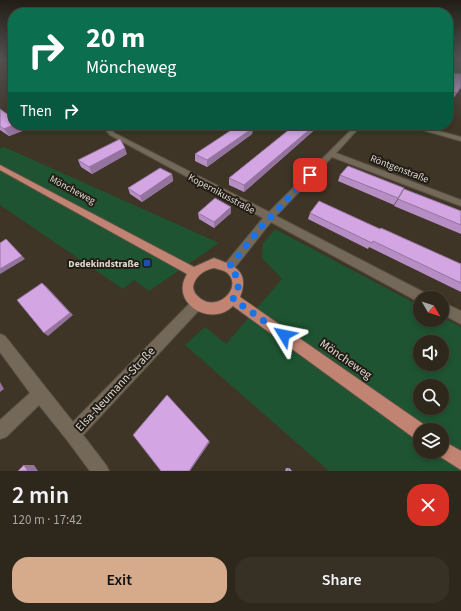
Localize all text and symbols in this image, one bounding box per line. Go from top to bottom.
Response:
text: 20 m [86,18,145,58]
icon: right [20,24,72,76]
text: Möncheweg [86,55,176,80]
icon: right [60,100,82,122]
text: Then [20,101,52,122]
street label: Röntgenstraße [368,151,431,186]
pin [293,158,327,192]
icon: arrive [299,164,321,186]
street label: Kopernikusstraße [186,170,257,217]
street label: Möncheweg [47,172,98,208]
place label: Dedekindstraße [68,257,139,271]
marker: Dedekindstraße [142,258,152,268]
north arrow [413,291,449,327]
map controls [413,291,449,459]
position arrow [263,314,305,356]
street label: Möncheweg [316,335,375,384]
button: sound [413,335,449,371]
street label: Elsa-Neumann-Straße [72,343,159,435]
button: search [413,379,449,415]
button: layers [413,423,449,459]
text: 2 min [12,478,69,513]
button: close [407,484,449,526]
text: 120 m · 17:42 [12,511,82,529]
button: Exit [12,557,227,603]
button: Share [235,557,449,603]

